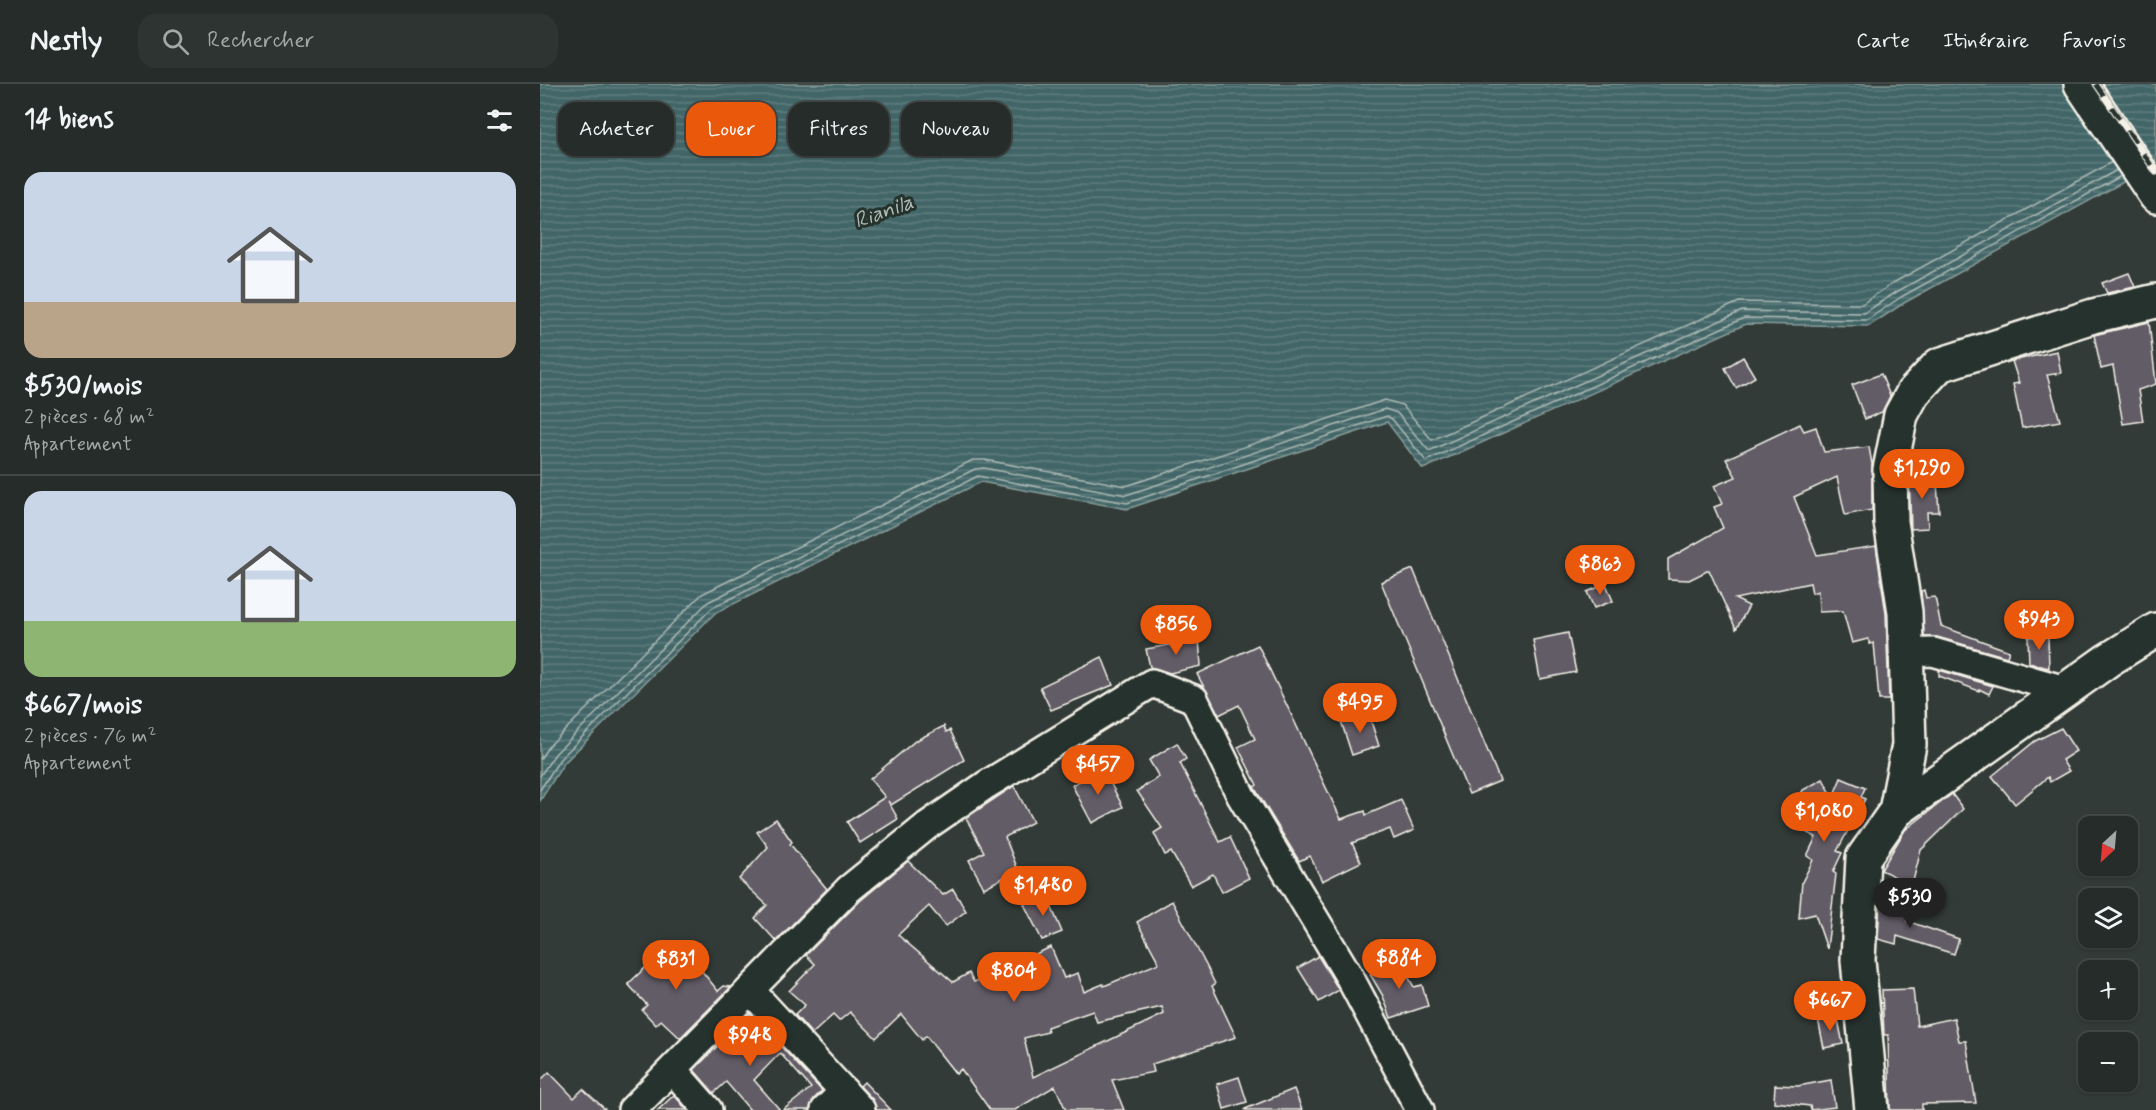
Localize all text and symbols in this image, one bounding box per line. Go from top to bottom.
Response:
search box [138,14,558,68]
text: Nestly [30,23,102,60]
icon: search [159,25,192,58]
text: Rechercher [207,27,314,55]
text: Carte [1856,27,1910,55]
text: Itinéraire [1943,27,2029,55]
text: Favoris [2062,27,2126,55]
chip: Acheter [558,102,674,156]
chip: Louer [686,102,776,156]
chip: Filtres [788,102,889,156]
chip: Nouveau [901,102,1011,156]
text: 14 biens [24,103,114,137]
icon: filters [483,104,516,137]
water label: Rianila [850,188,918,236]
icon: home [216,211,324,319]
text: $530/mois [24,370,142,404]
text: 2 pièces · 68 m² [24,404,154,431]
text: Appartement [24,431,132,458]
pin: $1,290 [1873,449,1971,500]
text: $1,290 [1893,455,1951,482]
icon: home [216,530,324,638]
pin: $863 [1564,545,1636,596]
text: $863 [1579,551,1621,578]
pin: $943 [2003,600,2075,651]
pin: $856 [1140,605,1212,656]
text: $943 [2018,606,2060,633]
text: $856 [1154,611,1198,638]
pin: $495 [1324,683,1396,734]
text: $667/mois [24,689,142,723]
text: $495 [1337,689,1383,716]
text: 2 pièces · 76 m² [24,723,156,750]
pin: $457 [1062,745,1134,796]
text: Appartement [24,750,132,777]
text: $457 [1075,751,1121,778]
pin: $1,080 [1775,792,1873,843]
text: $1,080 [1795,798,1853,825]
north arrow [2078,816,2138,876]
map controls [2078,816,2138,1092]
pin: $1,480 [994,866,1092,917]
text: $1,480 [1013,872,1073,899]
pin: $530 [1874,878,1946,929]
text: $530 [1888,884,1932,911]
button: layers [2078,888,2138,948]
pin: $884 [1363,939,1435,990]
pin: $831 [640,940,712,991]
text: $884 [1376,945,1422,972]
text: $831 [656,946,696,973]
pin: $804 [978,952,1050,1003]
text: $804 [991,958,1037,985]
button: + [2078,960,2138,1020]
pin: $667 [1794,981,1866,1032]
text: $667 [1808,987,1852,1014]
pin: $948 [714,1016,786,1067]
text: $948 [728,1022,772,1049]
button: − [2078,1032,2138,1092]

